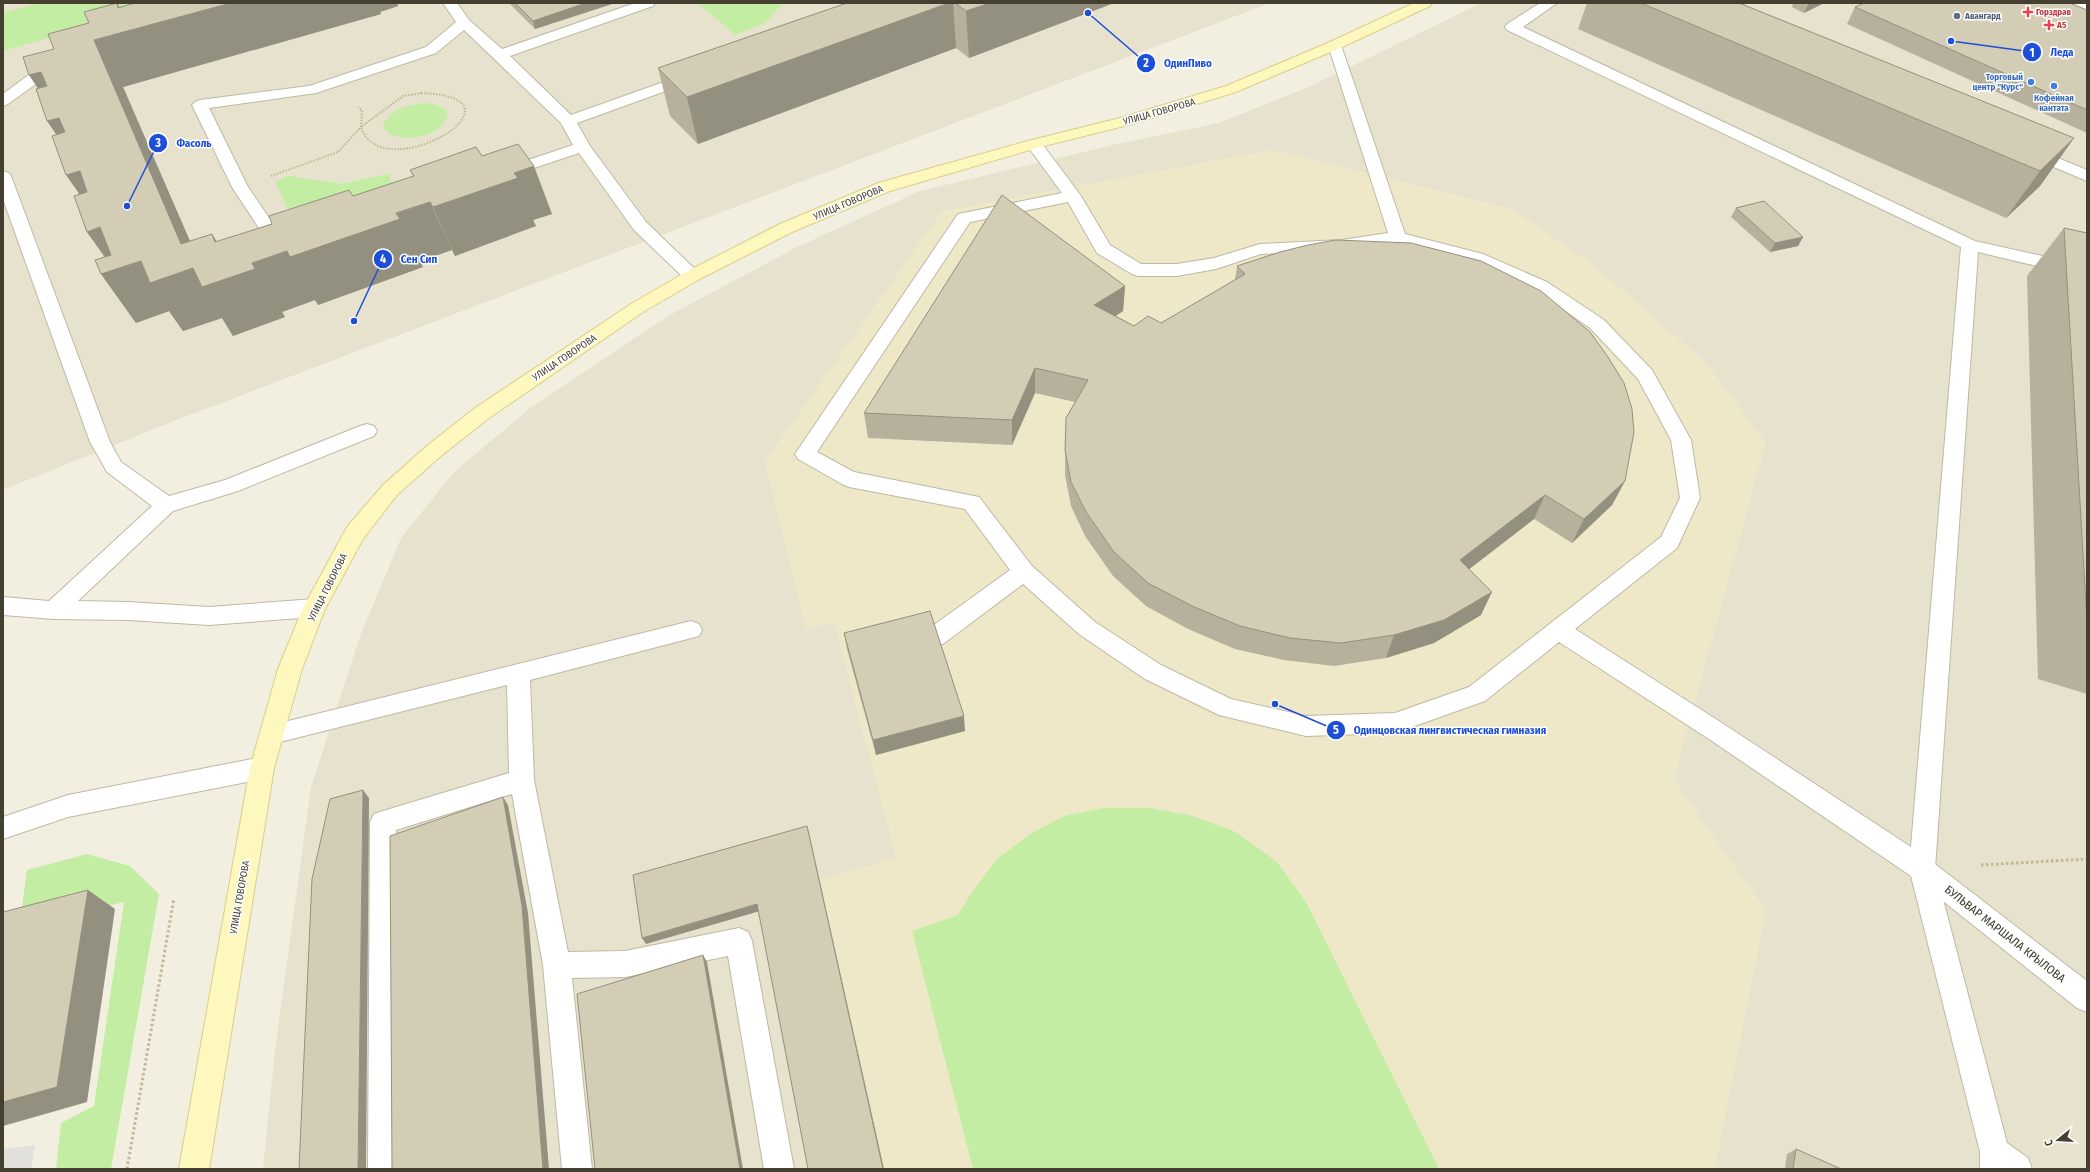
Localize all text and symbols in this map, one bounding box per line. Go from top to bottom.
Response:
marker: Горздрав [2023,7,2033,17]
place label: Горздрав [2036,7,2072,17]
marker: Авангард [1952,11,1962,21]
place label: Авангард [1964,11,2001,21]
marker: А5 [2044,20,2054,30]
place label: А5 [2056,20,2067,30]
callout: Леда [2022,41,2081,64]
text: 1 [2029,46,2035,60]
text: Леда [2050,46,2074,59]
callout: ОдинПиво [1136,51,1220,74]
text: 2 [1142,56,1149,70]
text: ОдинПиво [1164,57,1212,70]
place label: Торговый центр "Курс" [1973,72,2023,92]
marker: Торговый центр "Курс" [2026,77,2036,87]
marker: Кофейная кантата [2049,81,2059,91]
place label: Кофейная кантата [2034,93,2074,113]
street label: УЛИЦА ГОВОРОВА [1121,96,1197,128]
callout: Фасоль [148,132,219,155]
text: 3 [154,136,161,150]
text: Фасоль [176,137,212,150]
street label: УЛИЦА ГОВОРОВА [811,183,886,223]
callout: Сен Сип [373,247,445,270]
text: 4 [380,252,386,266]
text: Сен Сип [401,253,437,266]
street label: УЛИЦА ГОВОРОВА [529,332,599,384]
street label: УЛИЦА ГОВОРОВА [305,551,350,624]
callout: Одинцовская лингвистическая гимназия [1326,718,1554,741]
text: 5 [1333,723,1339,737]
text: Одинцовская лингвистическая гимназия [1354,724,1546,737]
street label: УЛИЦА ГОВОРОВА [227,859,252,936]
street label: БУЛЬВАР МАРШАЛА КРЫЛОВА [1942,883,2069,986]
north arrow [2038,1120,2078,1160]
text: С [2042,1138,2056,1148]

